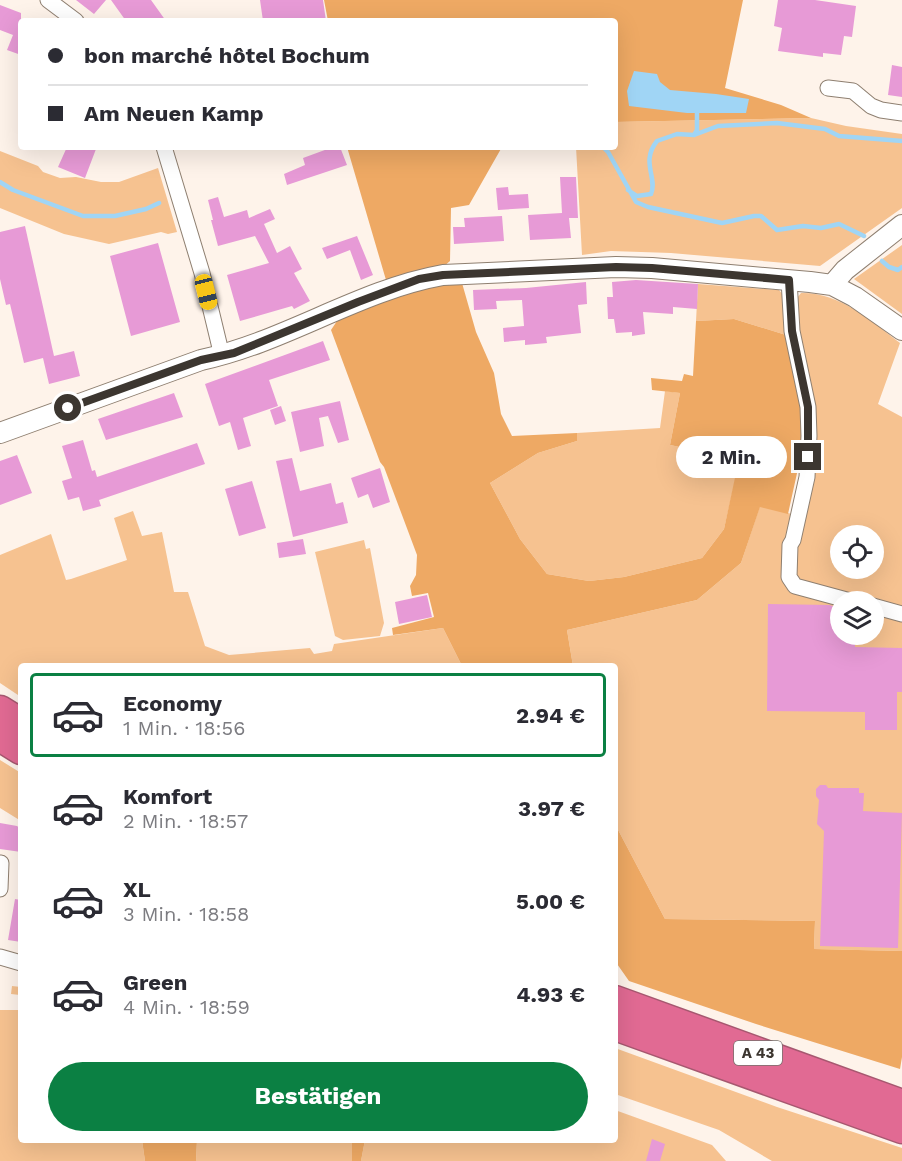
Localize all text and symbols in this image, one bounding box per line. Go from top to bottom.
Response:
text: bon marché hôtel Bochum [84,43,370,68]
text: Am Neuen Kamp [84,101,264,126]
car [193,272,219,312]
route start [54,394,81,421]
callout: 2 Min. [676,436,787,478]
route end [794,443,821,470]
text: 2 Min. [702,445,761,469]
map controls [830,525,884,645]
button: locate [830,525,884,579]
button: layers [830,591,884,645]
icon: car [51,688,105,742]
text: Economy [123,691,222,716]
text: 2.94 € [516,703,585,728]
text: 1 Min. · 18:56 [123,716,245,740]
icon: car [51,781,105,835]
text: Komfort [123,784,212,809]
text: 3.97 € [518,796,585,821]
text: 2 Min. · 18:57 [123,809,248,833]
icon: car [51,874,105,928]
text: XL [123,877,151,902]
text: 5.00 € [516,889,585,914]
text: 3 Min. · 18:58 [123,902,249,926]
icon: car [51,967,105,1021]
text: Green [123,970,187,995]
text: 4.93 € [516,982,585,1007]
text: 4 Min. · 18:59 [123,995,250,1019]
road number: A 43 [734,1041,782,1065]
button: Bestätigen [48,1062,588,1131]

